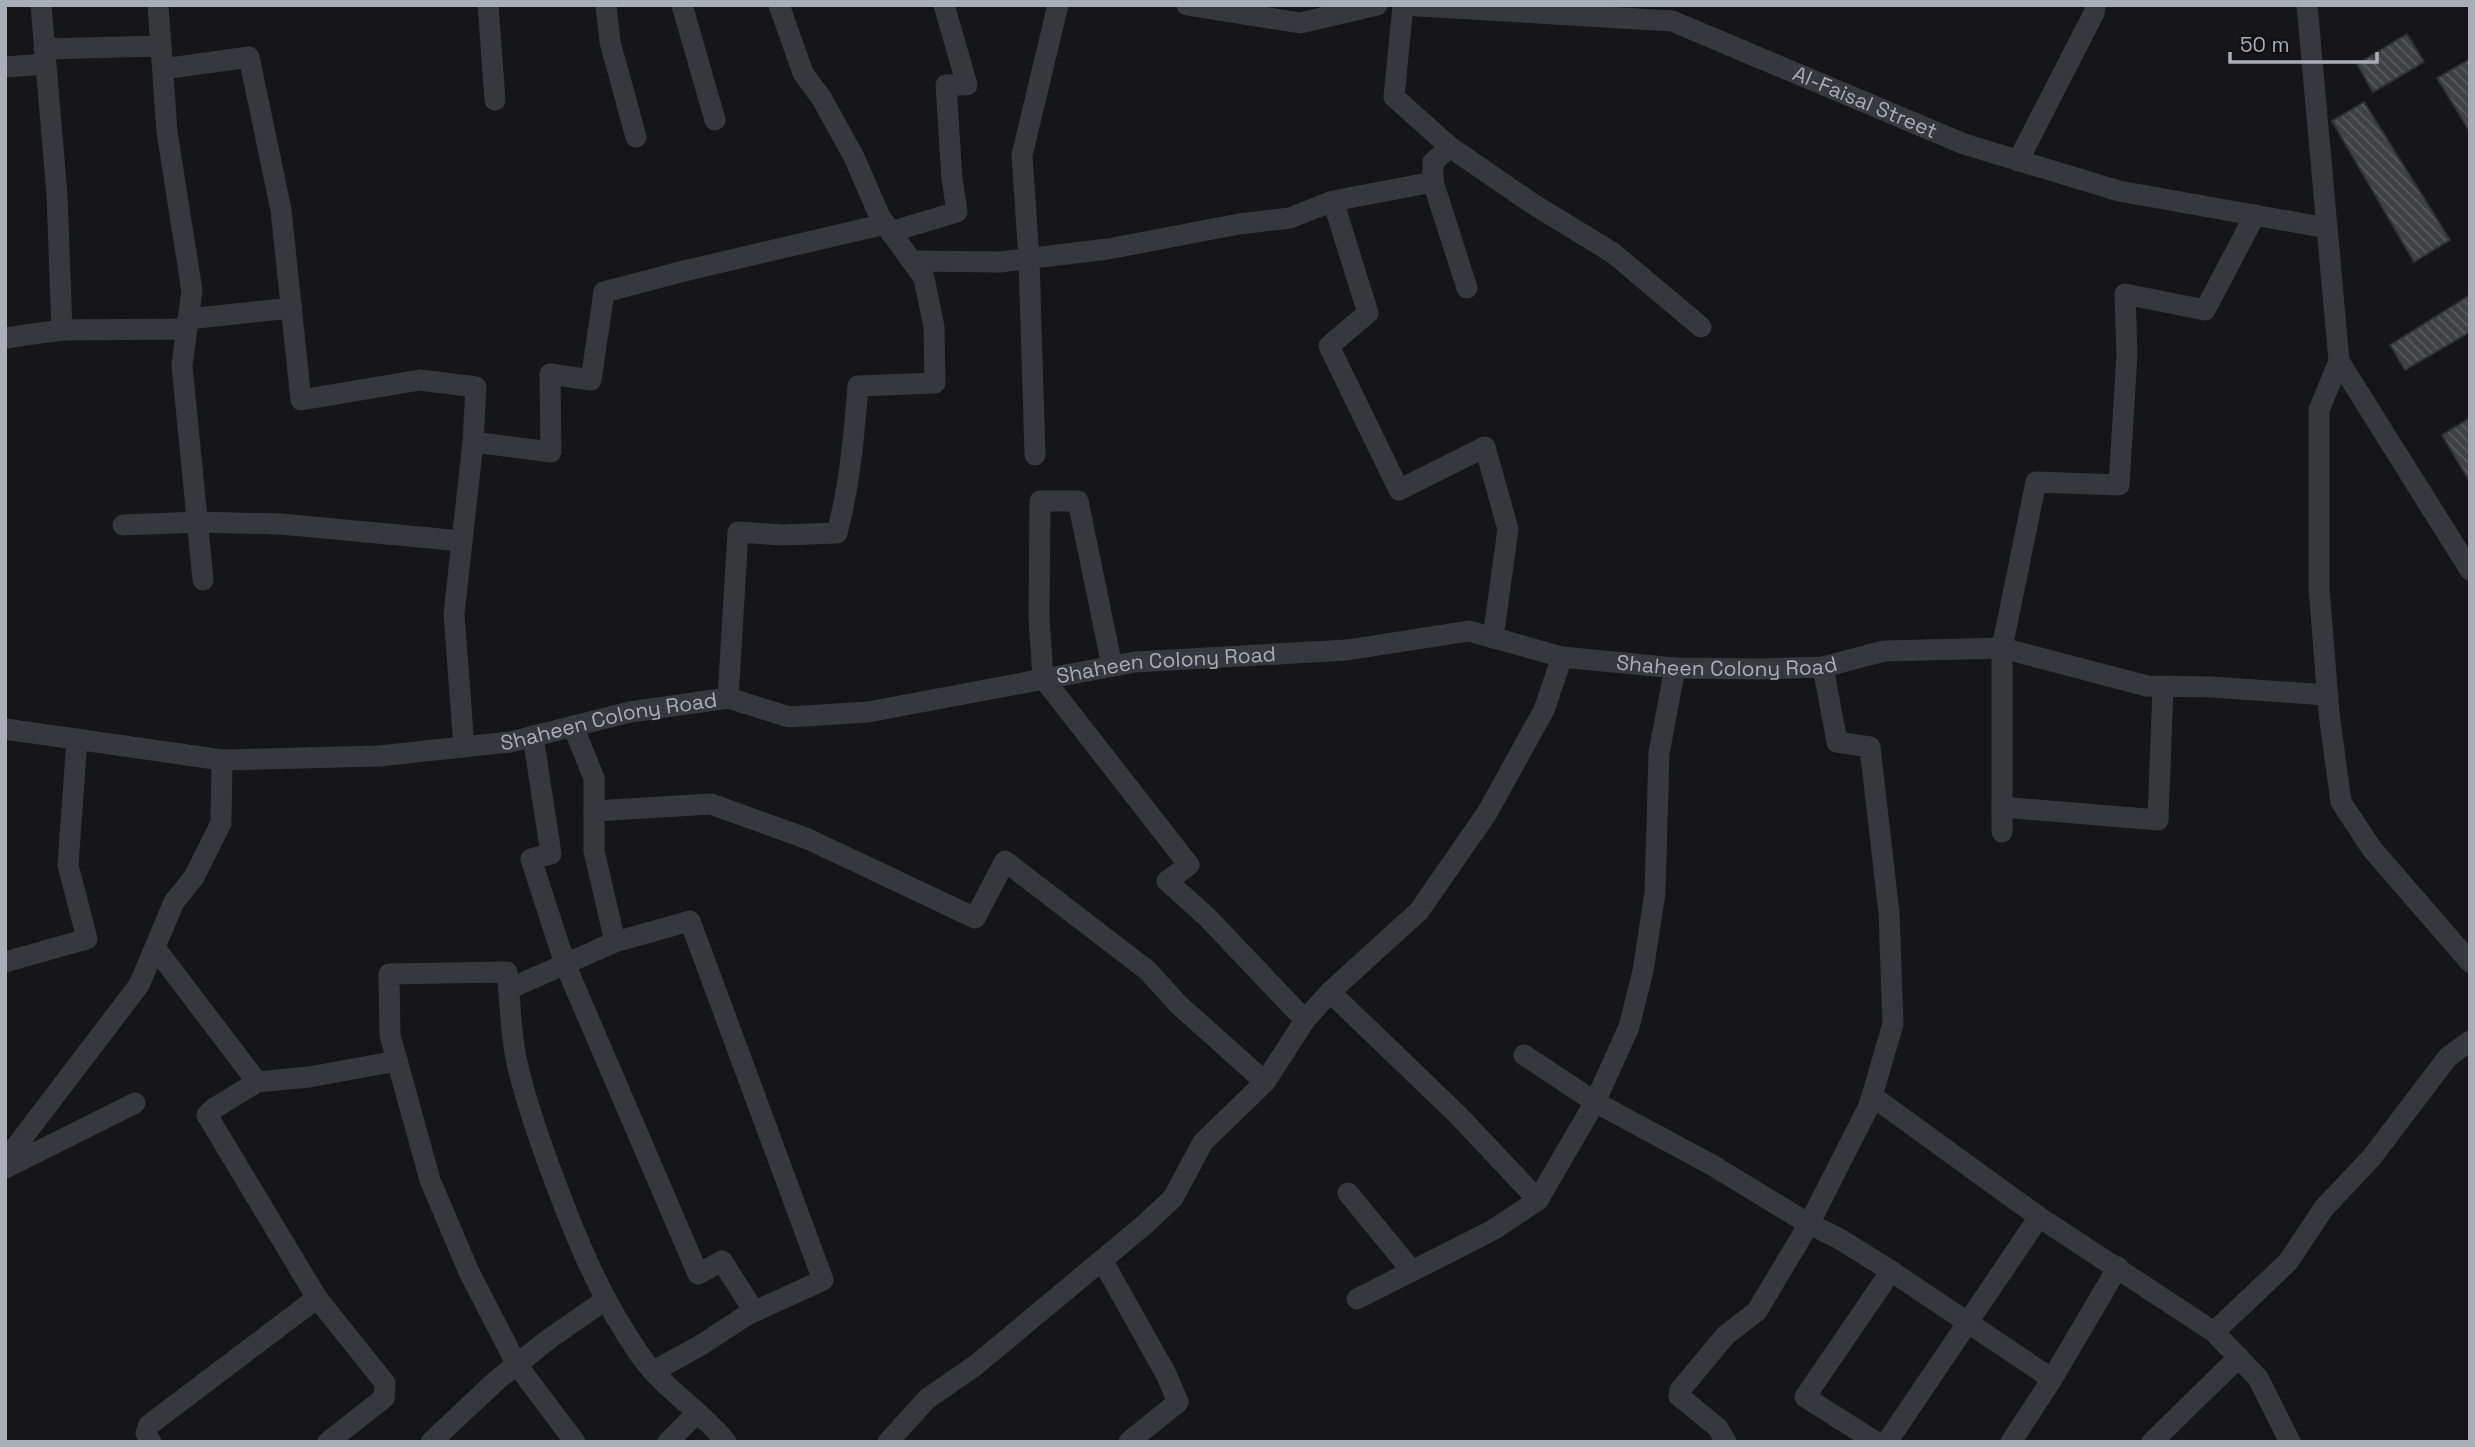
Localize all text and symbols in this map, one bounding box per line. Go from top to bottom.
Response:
scale bar [2230,21,2377,65]
text: 50 m [2240,31,2290,58]
street label: Al-Faisal Street [1789,60,1942,144]
street label: Shaheen Colony Road [1054,640,1277,689]
street label: Shaheen Colony Road [1615,648,1840,682]
street label: Shaheen Colony Road [499,686,719,756]

